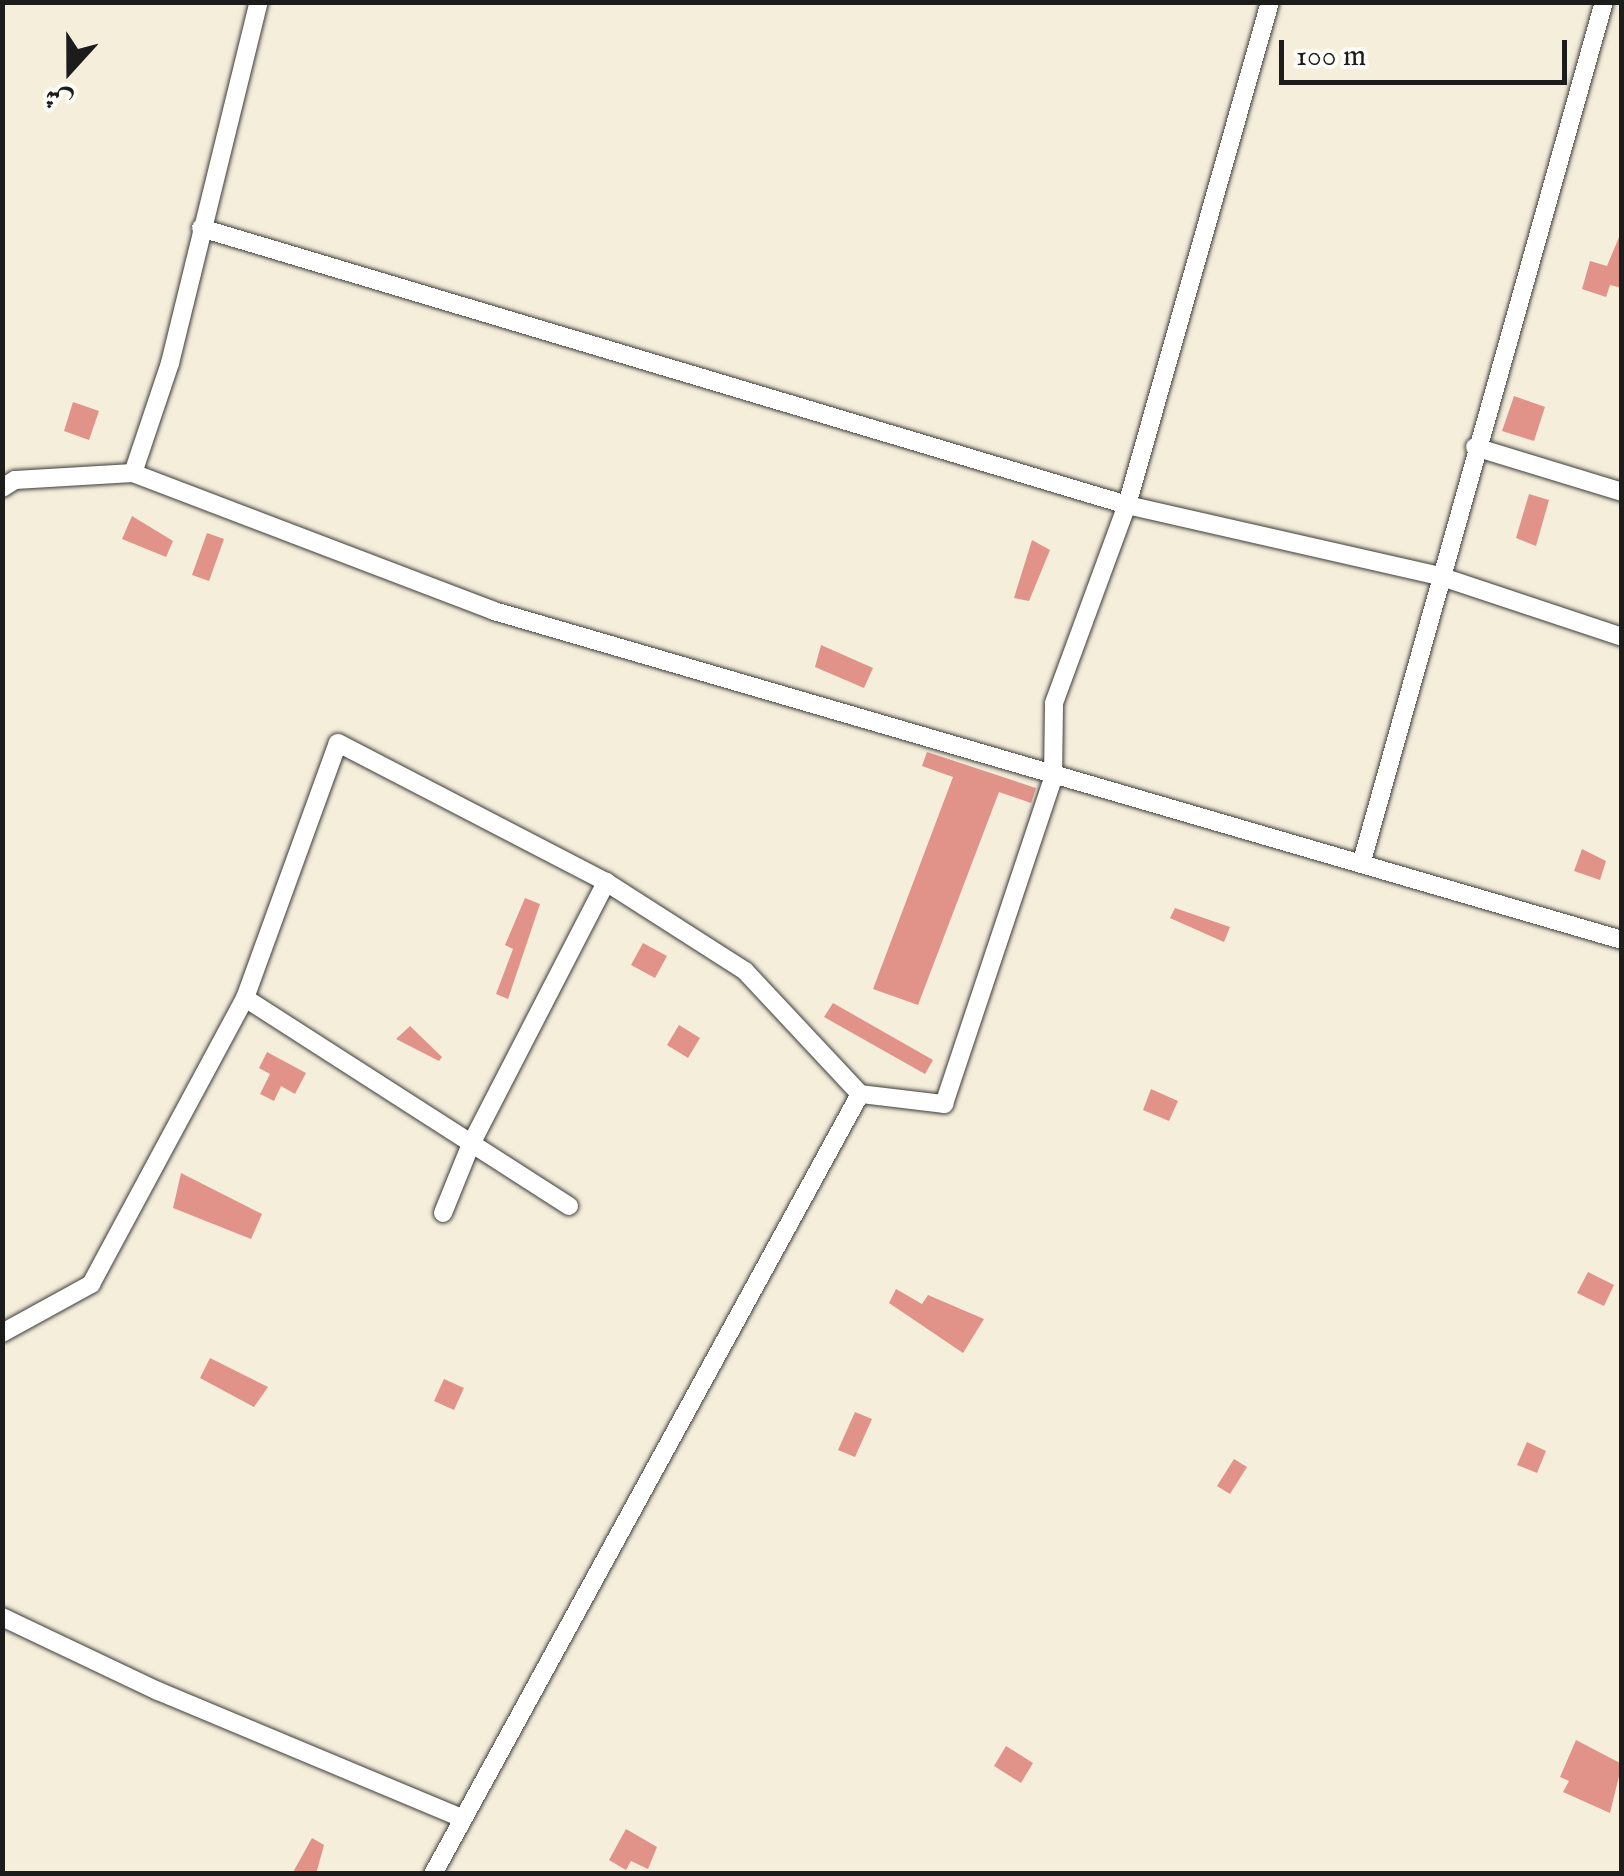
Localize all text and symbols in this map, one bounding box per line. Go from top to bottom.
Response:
north arrow [20,20,120,120]
scale bar [1284,20,1572,82]
text: 100 m [1296,38,1366,76]
text: ش [40,77,78,120]

